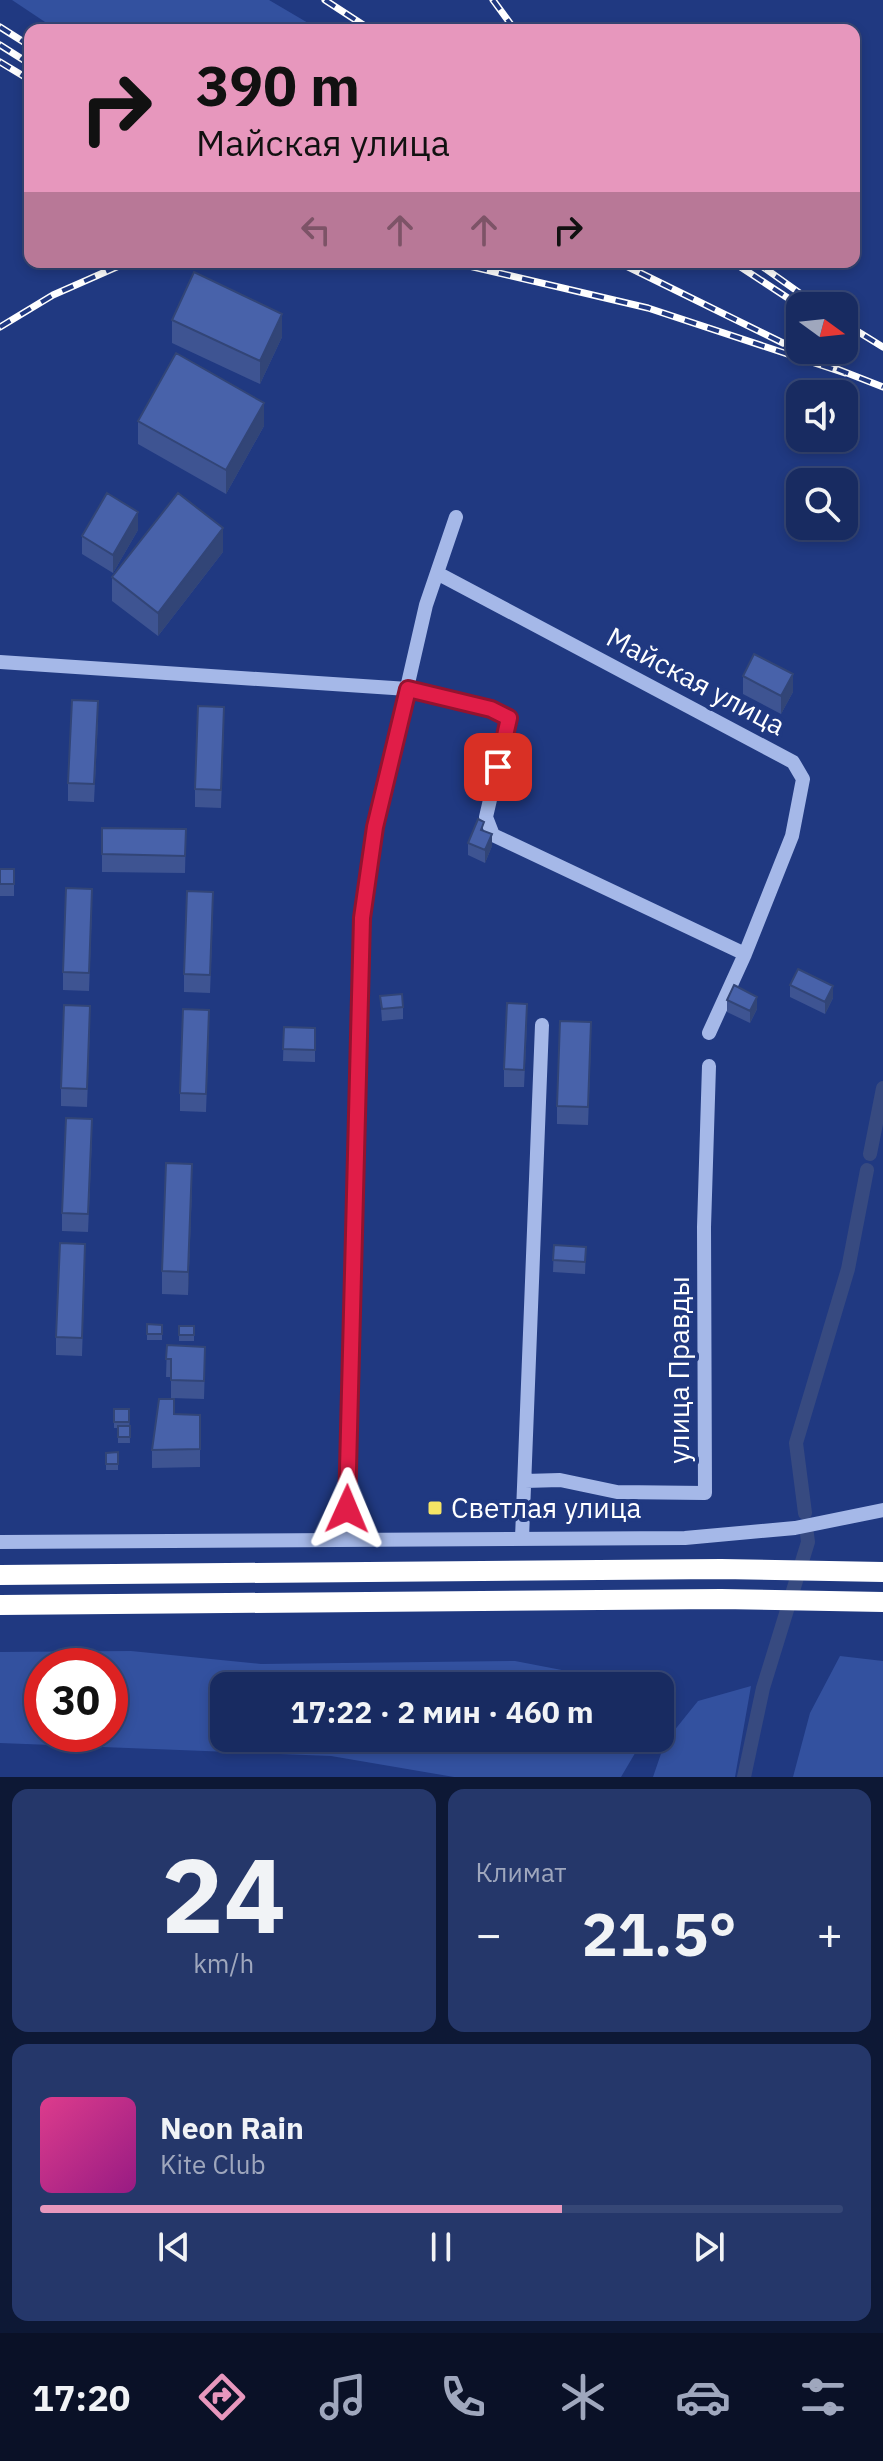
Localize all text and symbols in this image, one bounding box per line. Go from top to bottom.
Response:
text: 390 m [196,49,360,121]
icon: right [64,56,168,160]
text: Майская улица [196,119,450,166]
icon: left [294,208,338,252]
icon: ahead [378,208,422,252]
icon: ahead [462,208,506,252]
icon: right [546,208,590,252]
north arrow [786,292,858,364]
map controls [786,292,858,540]
button: sound [786,380,858,452]
button: search [786,468,858,540]
street label: Майская улица [600,618,792,743]
pin [464,733,532,801]
icon: arrive [476,745,520,789]
street label: улица Правды [660,1276,697,1464]
position arrow [305,1467,389,1551]
place label: Светлая улица [451,1489,642,1526]
marker: Светлая улица [426,1499,444,1517]
speed limit sign: 30 [24,1648,128,1752]
text: 17:22 · 2 мин · 460 m [290,1692,594,1731]
text: 24 [161,1826,286,1962]
text: Климат [476,1855,567,1889]
text: 21.5° [582,1894,737,1973]
text: − [476,1905,502,1962]
text: + [817,1905,843,1962]
text: km/h [193,1946,254,1980]
text: Neon Rain [160,2108,304,2147]
text: Kite Club [160,2147,265,2181]
icon: previous [152,2225,196,2269]
icon: pause [419,2225,463,2269]
icon: next [687,2225,731,2269]
icon: directions [194,2369,250,2425]
icon: music [315,2369,371,2425]
icon: phone [435,2369,491,2425]
icon: climate [555,2369,611,2425]
icon: car [675,2369,731,2425]
icon: filters [795,2369,851,2425]
text: 17:20 [32,2374,130,2421]

